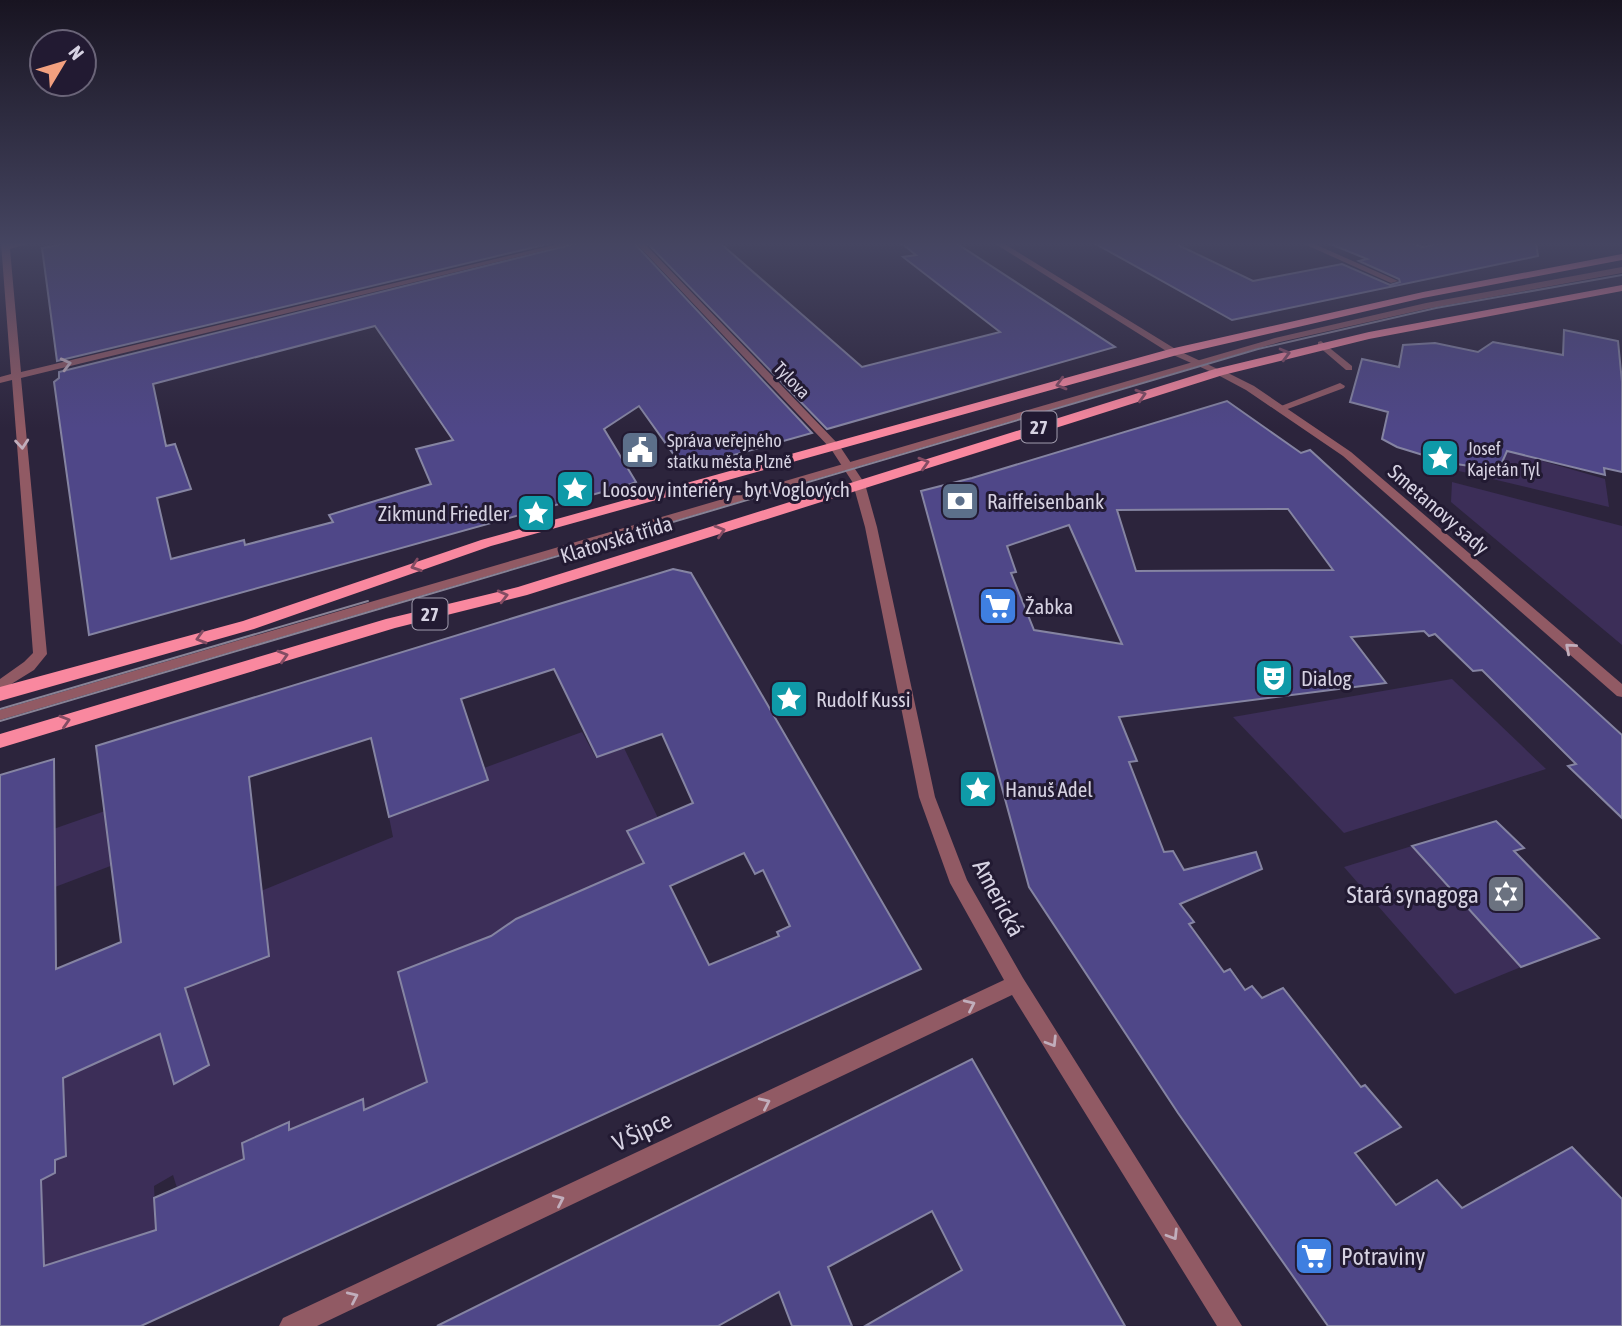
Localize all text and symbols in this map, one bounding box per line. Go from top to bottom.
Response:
north arrow [28,28,98,98]
text: N [64,41,89,64]
one-way arrow [1279,348,1291,362]
street label: Tylova [769,357,815,403]
one-way arrow [60,358,72,372]
one-way arrow [1056,375,1068,390]
one-way arrow [1135,389,1147,404]
road number: 27 [1021,412,1056,442]
public building icon: Správa veřejného statku města Plzně [619,429,661,471]
place label: Správa veřejného statku města Plzně [667,430,792,472]
place icon: Josef Kajetán Tyl [1419,437,1461,479]
place label: Josef Kajetán Tyl [1467,438,1540,480]
one-way arrow [14,439,29,450]
one-way arrow [917,456,929,471]
street label: Smetanovy sady [1384,459,1494,559]
place icon: Loosovy interiéry - byt Voglových [554,468,596,510]
place label: Loosovy interiéry - byt Voglových [602,477,850,501]
bank icon: Raiffeisenbank [939,480,981,522]
place label: Raiffeisenbank [987,489,1104,513]
place icon: Zikmund Friedler [515,492,557,534]
place label: Zikmund Friedler [378,501,510,525]
street label: Klatovská třída [557,511,675,567]
one-way arrow [714,524,726,539]
one-way arrow [411,558,423,572]
supermarket icon: Žabka [977,585,1019,627]
one-way arrow [496,590,508,604]
place label: Žabka [1025,594,1073,618]
road number: 27 [412,598,448,629]
one-way arrow [195,630,207,645]
one-way arrow [1565,644,1578,656]
one-way arrow [277,650,289,664]
theatre icon: Dialog [1253,657,1295,699]
place label: Dialog [1301,666,1352,690]
place icon: Rudolf Kussi [768,678,810,720]
place label: Rudolf Kussi [816,687,911,711]
one-way arrow [59,715,71,730]
place icon: Hanuš Adel [957,768,999,810]
place label: Hanuš Adel [1005,777,1093,801]
street label: Americká [968,855,1030,941]
synagogue icon: Stará synagoga [1485,873,1527,915]
place label: Stará synagoga [1347,881,1479,908]
one-way arrow [963,1000,975,1014]
one-way arrow [1044,1034,1057,1047]
one-way arrow [758,1097,770,1111]
street label: V Šipce [608,1106,676,1156]
one-way arrow [552,1194,564,1208]
one-way arrow [1164,1227,1177,1240]
supermarket icon: Potraviny [1293,1235,1335,1277]
place label: Potraviny [1341,1243,1426,1270]
one-way arrow [346,1291,358,1305]

